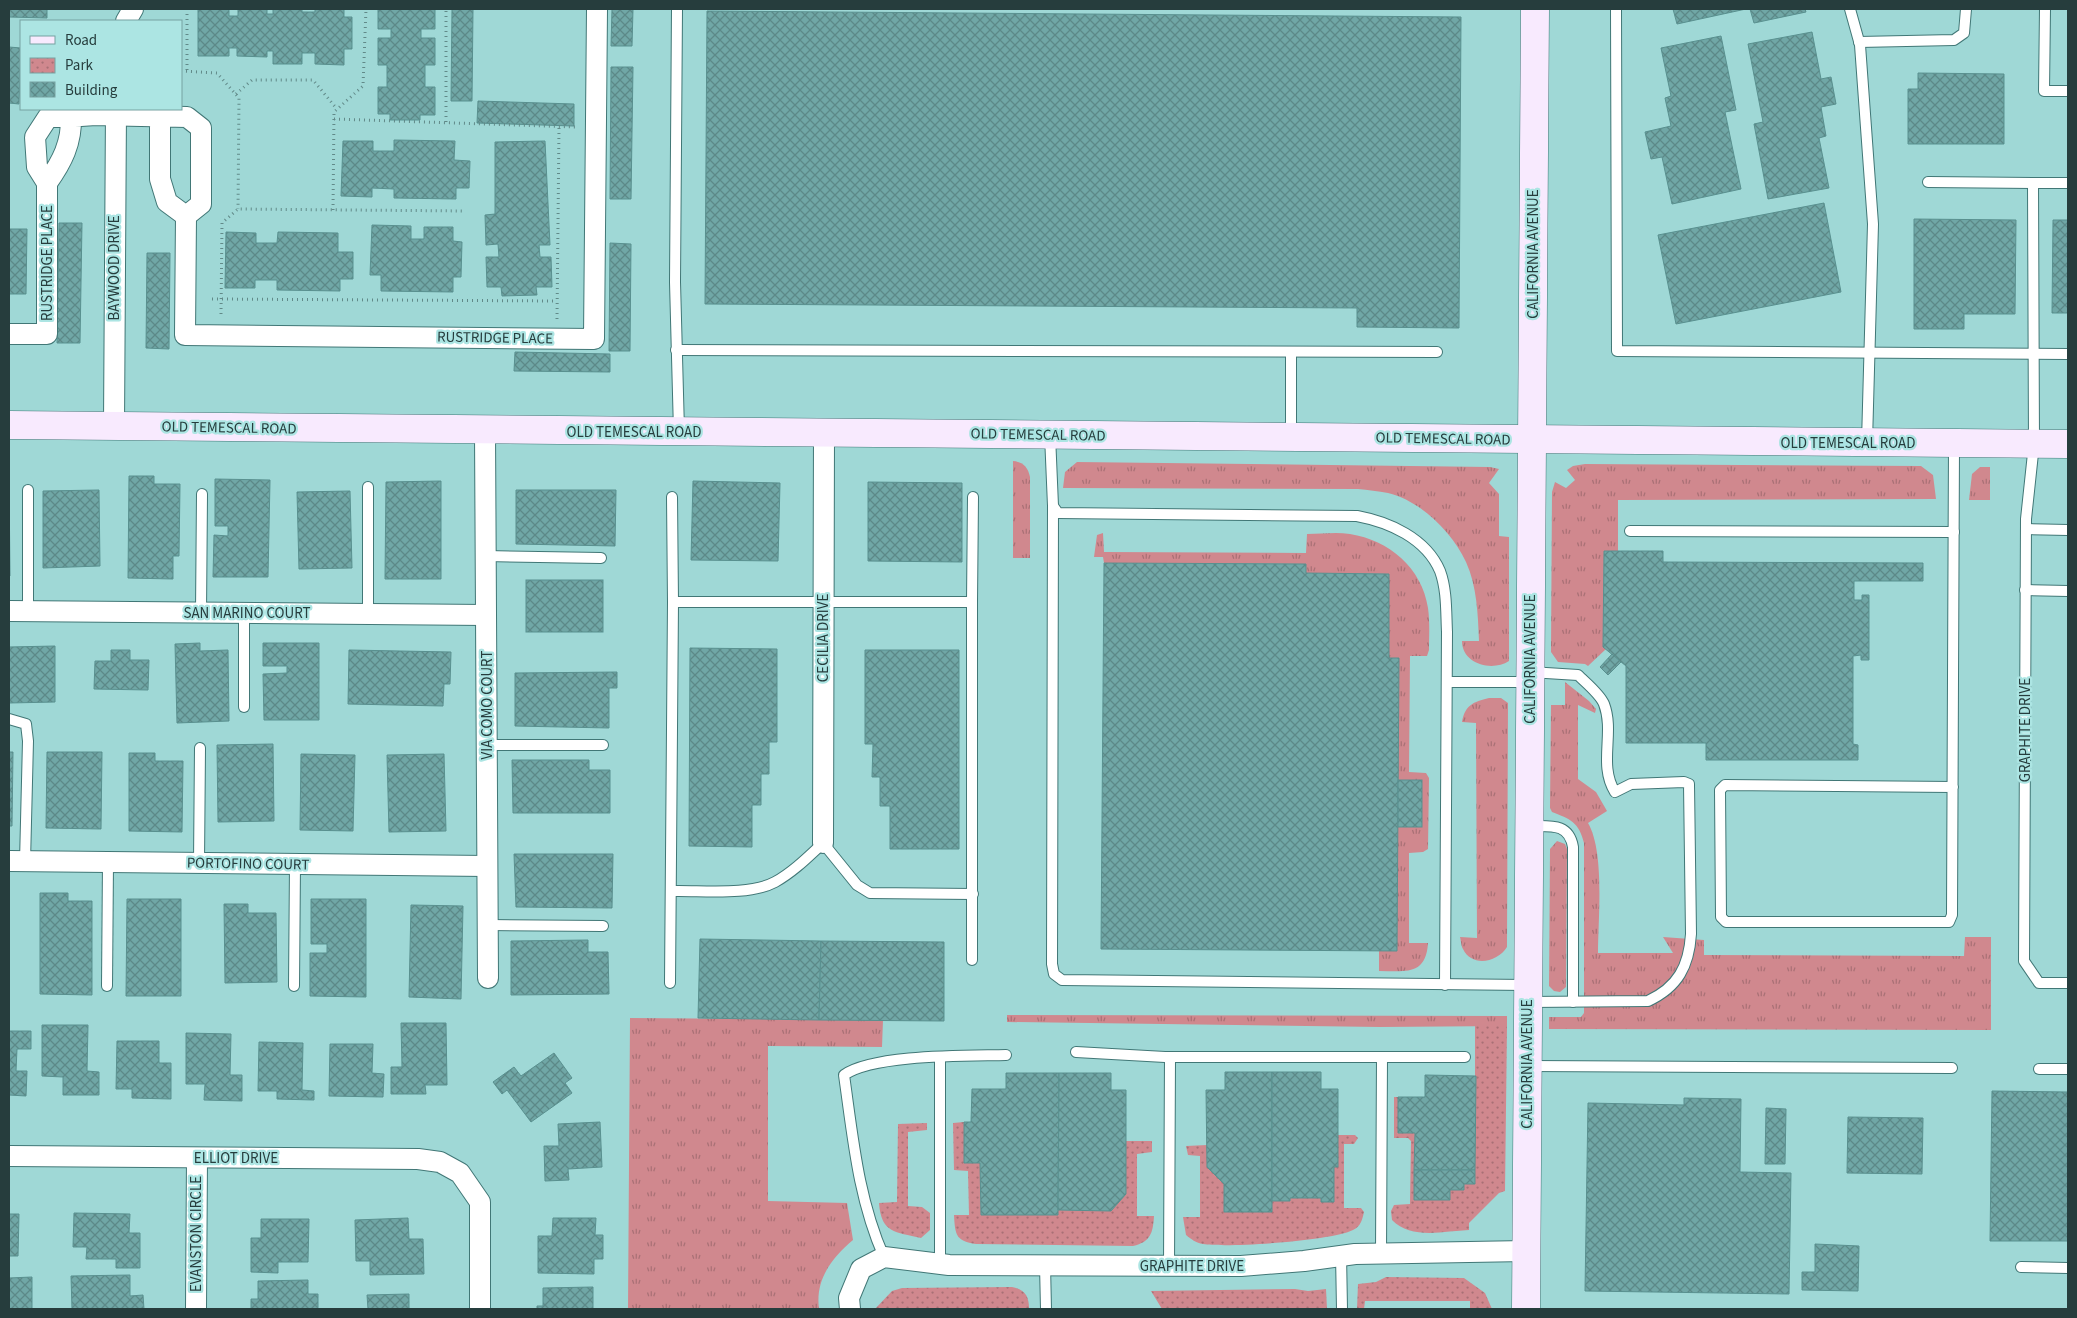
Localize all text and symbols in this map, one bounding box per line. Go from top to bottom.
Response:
legend [20,20,182,110]
text: Road [65,30,97,51]
text: Park [65,55,94,76]
text: Building [65,80,118,101]
street label: CALIFORNIA AVENUE [1523,189,1544,319]
street label: RUSTRIDGE PLACE [37,205,58,321]
street label: BAYWOOD DRIVE [104,215,125,321]
street label: RUSTRIDGE PLACE [437,326,553,350]
street label: OLD TEMESCAL ROAD [161,416,297,440]
street label: OLD TEMESCAL ROAD [567,422,701,443]
street label: OLD TEMESCAL ROAD [970,423,1106,447]
street label: OLD TEMESCAL ROAD [1375,427,1511,451]
street label: OLD TEMESCAL ROAD [1781,433,1915,454]
street label: CECILIA DRIVE [813,594,834,682]
street label: CALIFORNIA AVENUE [1520,594,1541,724]
street label: SAN MARINO COURT [183,603,311,624]
street label: VIA COMO COURT [477,651,498,759]
street label: GRAPHITE DRIVE [2015,678,2036,782]
street label: PORTOFINO COURT [187,852,309,876]
street label: CALIFORNIA AVENUE [1517,999,1538,1129]
street label: ELLIOT DRIVE [194,1148,278,1169]
street label: EVANSTON CIRCLE [186,1176,207,1292]
street label: GRAPHITE DRIVE [1140,1256,1244,1277]

